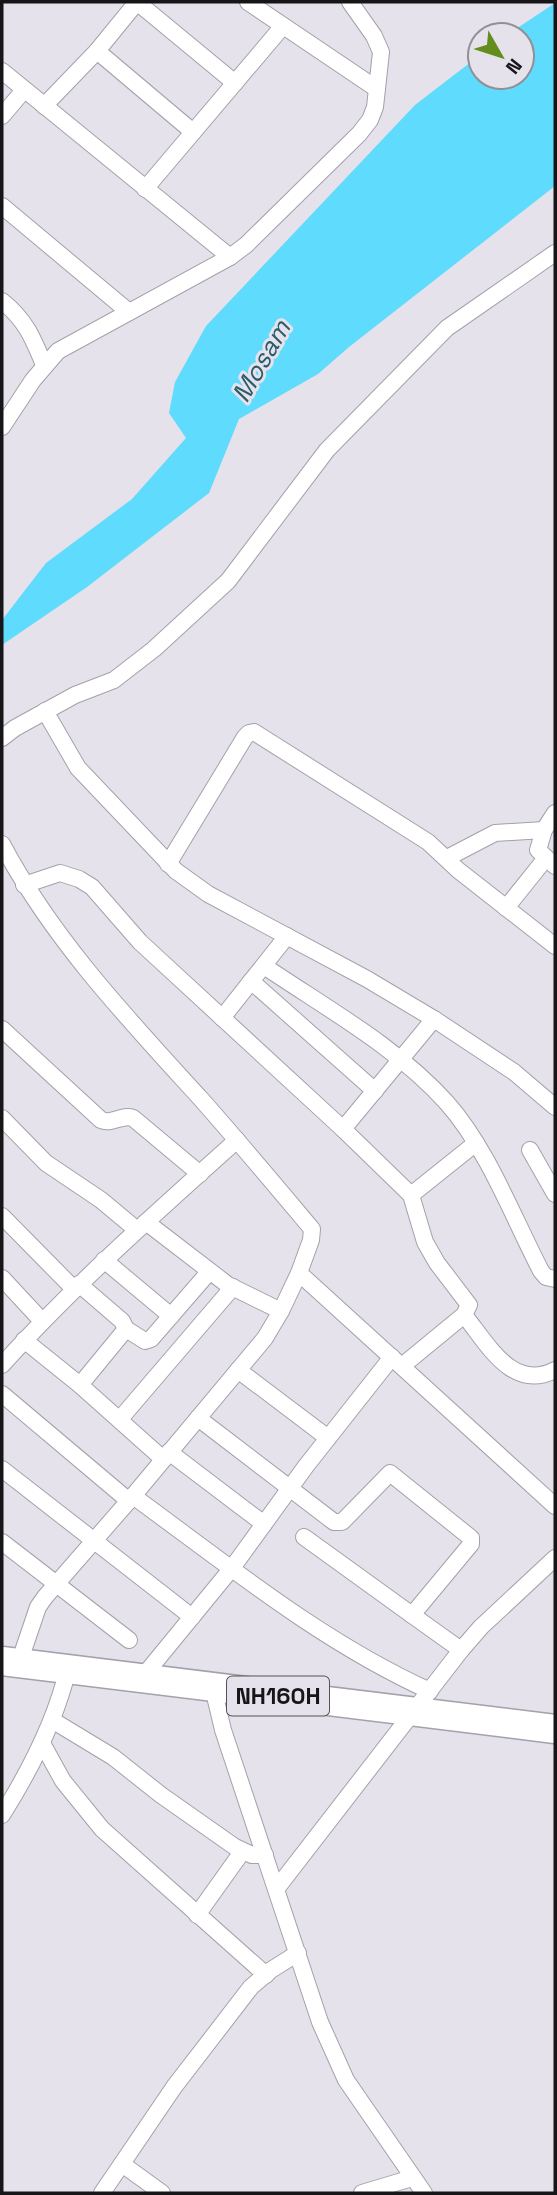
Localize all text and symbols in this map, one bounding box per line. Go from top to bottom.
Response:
north arrow [466,21,536,91]
text: N [500,54,528,79]
water label: Mosam [224,313,298,408]
road number: NH160H [227,1676,329,1716]

